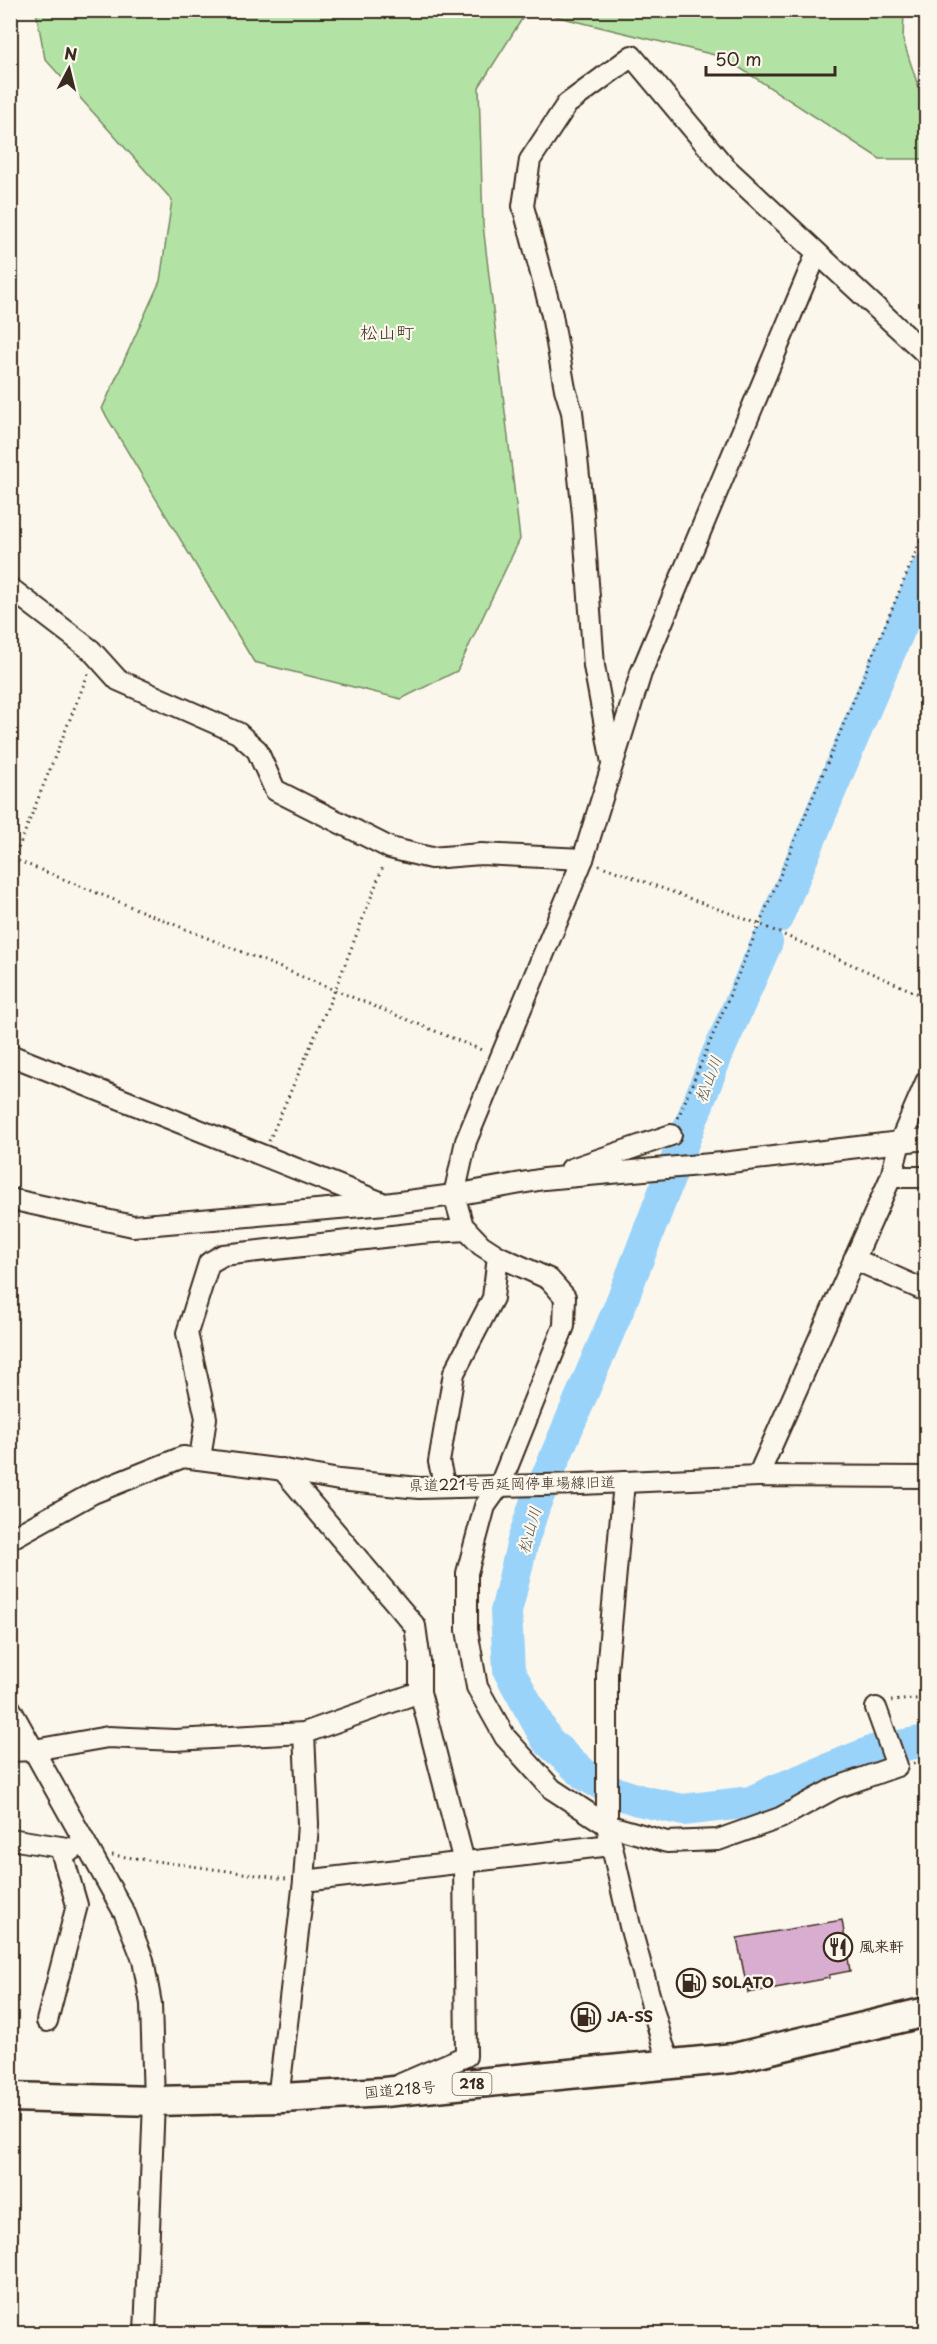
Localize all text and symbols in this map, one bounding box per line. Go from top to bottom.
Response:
north arrow [39,39,99,99]
scale bar [706,39,835,77]
text: N [63,40,79,66]
text: 50 m [715,45,762,72]
district label: 松山町 [360,318,414,345]
water label: 松山川 [687,1052,727,1105]
street label: 県道221号西延岡停車場線旧道 [408,1469,616,1496]
water label: 松山川 [510,1503,546,1556]
restaurant icon: 風来軒 [822,1931,854,1963]
place label: 風来軒 [859,1934,904,1957]
fuel station icon: SOLATO [675,1967,707,1999]
place label: SOLATO [712,1970,774,1993]
fuel station icon: JA-SS [570,2001,602,2033]
place label: JA-SS [607,2004,653,2027]
road number: 218 [452,2073,492,2095]
street label: 国道218号 [363,2074,437,2103]

